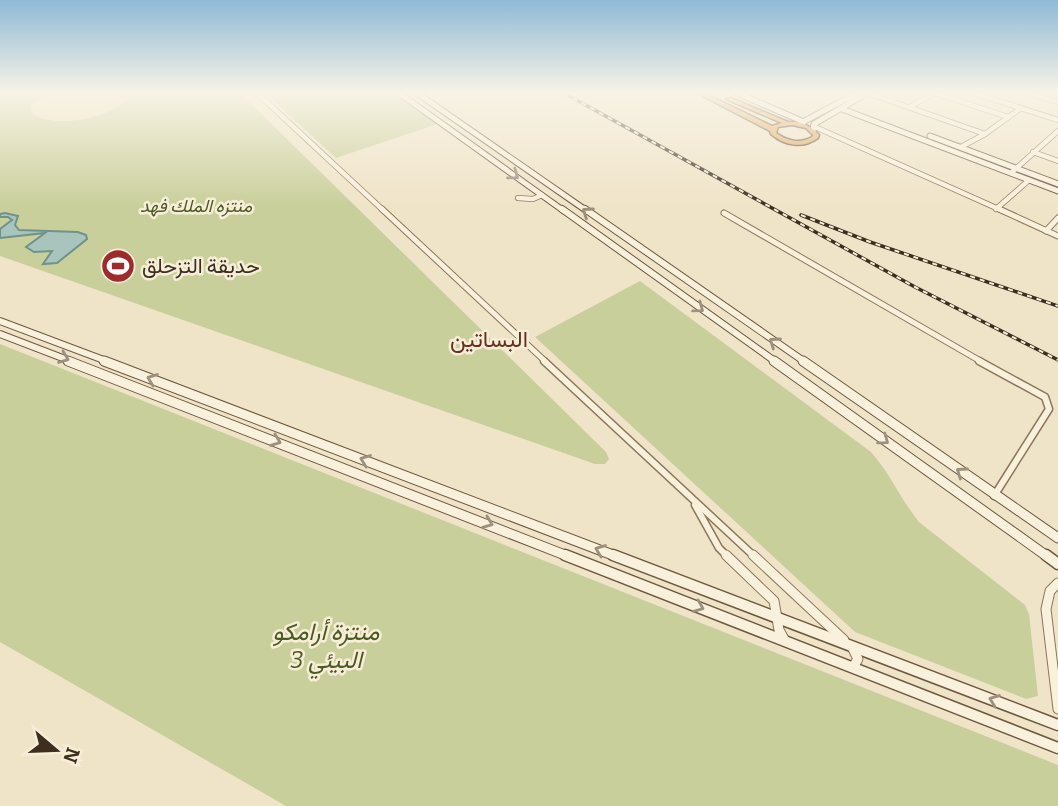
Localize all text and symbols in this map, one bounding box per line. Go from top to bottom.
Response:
one-way arrow [506,167,519,179]
park label: منتزه الملك فهد [140,195,252,217]
one-way arrow [582,207,595,220]
sports icon: حديقة التزحلق [99,247,137,285]
place label: حديقة التزحلق [142,253,260,279]
one-way arrow [691,300,704,312]
district label: البساتين [450,325,528,353]
one-way arrow [769,338,782,350]
one-way arrow [57,350,69,364]
one-way arrow [146,374,158,388]
one-way arrow [876,432,889,444]
one-way arrow [269,433,281,447]
one-way arrow [359,454,371,468]
one-way arrow [956,468,969,480]
one-way arrow [481,515,493,529]
one-way arrow [594,545,606,559]
one-way arrow [693,598,705,612]
park label: منتزة أرامكو البيئي 3 [273,618,380,679]
one-way arrow [989,695,1001,709]
north arrow [21,715,91,785]
text: N [58,745,85,766]

